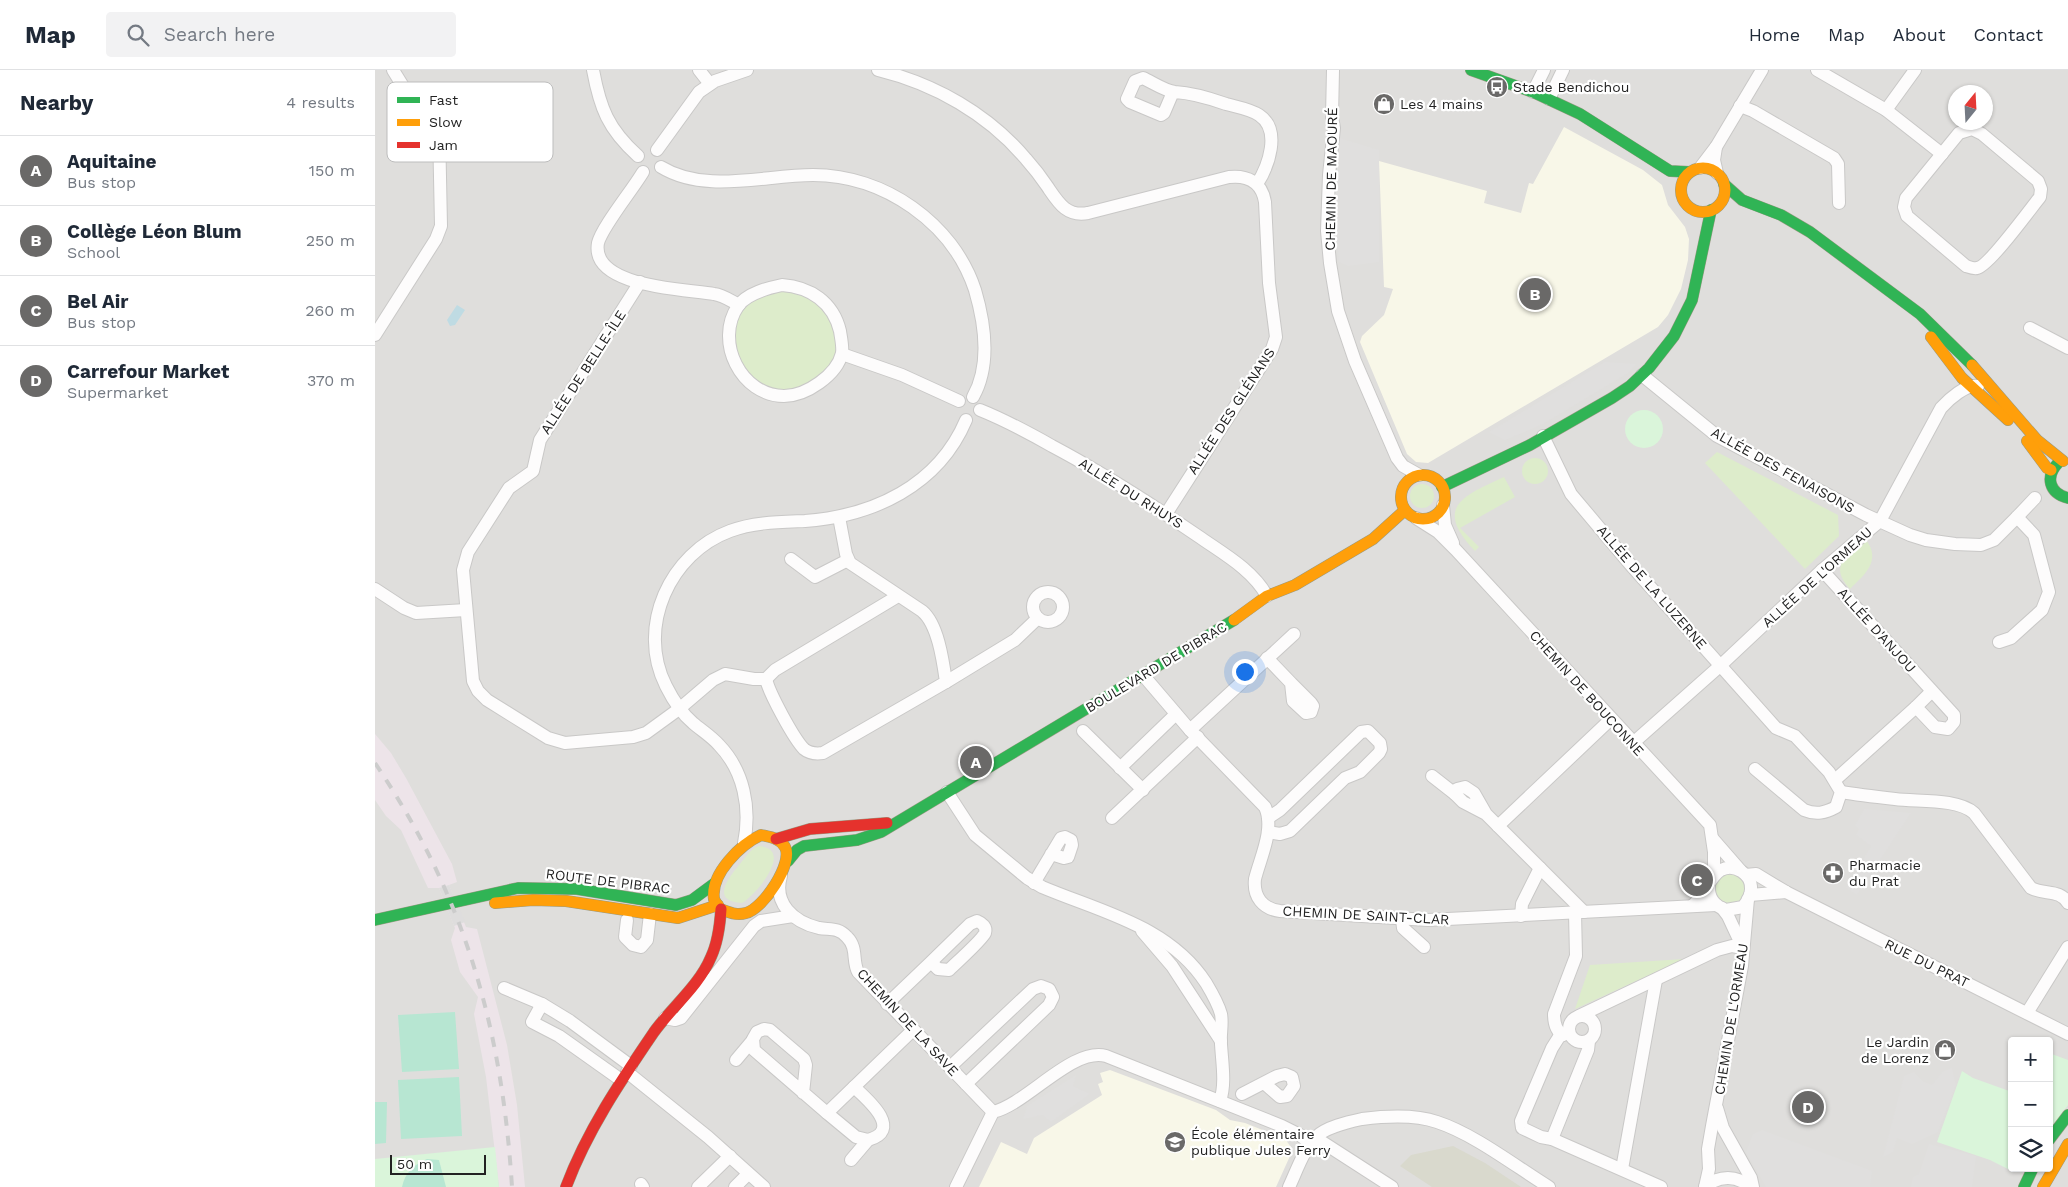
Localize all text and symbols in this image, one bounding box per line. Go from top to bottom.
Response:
search box [106,12,456,57]
text: Map [25,21,76,49]
icon: search [124,21,152,49]
text: Search here [164,23,275,46]
text: Home [1749,24,1800,45]
text: Map [1828,24,1865,45]
text: About [1893,24,1945,45]
text: Contact [1973,24,2043,45]
bus stop icon: Stade Bendichou [1485,75,1509,99]
place label: Stade Bendichou [1513,79,1629,95]
legend [387,82,553,162]
north arrow [1948,85,1993,130]
text: Nearby [20,90,93,115]
text: Fast [429,92,458,108]
shop icon: Les 4 mains [1372,92,1396,116]
text: 4 results [286,93,355,112]
place label: Les 4 mains [1400,96,1483,112]
street label: CHEMIN DE MAOURÉ [1322,107,1340,251]
text: Slow [429,114,462,130]
text: Jam [429,137,458,153]
text: Aquitaine [67,150,157,173]
text: A [31,161,41,180]
text: 150 m [309,161,355,180]
text: Bus stop [67,173,136,192]
text: Collège Léon Blum [67,220,242,243]
text: B [31,231,41,250]
text: 250 m [306,231,355,250]
text: School [67,243,120,262]
pin: B [1519,275,1551,313]
text: Bel Air [67,290,129,313]
text: C [31,301,41,320]
text: 260 m [305,301,355,320]
street label: ALLÉE DE BELLE-ÎLE [537,307,629,437]
text: Bus stop [67,313,136,332]
street label: ALLÉE DES GLÉNANS [1184,345,1278,477]
text: Carrefour Market [67,360,229,383]
text: D [30,371,42,390]
text: 370 m [307,371,355,390]
text: Supermarket [67,383,168,402]
street label: ALLÉE DES FENAISONS [1709,424,1857,516]
street label: ALLÉE DU RHUYS [1076,455,1186,531]
street label: ALLÉE DE LA LUZERNE [1594,522,1710,652]
street label: ALLÉE DE L'ORMEAU [1759,524,1875,630]
street label: ALLÉE D'ANJOU [1835,584,1919,676]
street label: BOULEVARD DE PIBRAC [1082,618,1230,716]
street label: CHEMIN DE BOUCONNE [1527,627,1647,759]
your location [1232,659,1258,685]
pin: A [960,743,992,781]
place label: Pharmacie du Prat [1849,857,1921,889]
pin: C [1681,861,1713,899]
pharmacy icon: Pharmacie du Prat [1821,861,1845,885]
street label: ROUTE DE PIBRAC [545,865,671,897]
street label: CHEMIN DE SAINT-CLAR [1282,903,1450,927]
street label: RUE DU PRAT [1882,936,1972,991]
street label: CHEMIN DE L'ORMEAU [1711,942,1751,1096]
street label: CHEMIN DE LA SAVE [854,965,962,1079]
place label: Le Jardin de Lorenz [1861,1034,1929,1066]
map controls [2008,1037,2053,1172]
button: + [2008,1037,2053,1082]
shop icon: Le Jardin de Lorenz [1933,1038,1957,1062]
button: − [2008,1082,2053,1127]
pin: D [1792,1088,1824,1126]
place label: École élémentaire publique Jules Ferry [1191,1126,1331,1158]
button: layers [2008,1127,2053,1172]
school or university icon: École élémentaire publique Jules Ferry [1163,1130,1187,1154]
scale bar [390,1152,486,1175]
text: 50 m [397,1156,432,1172]

